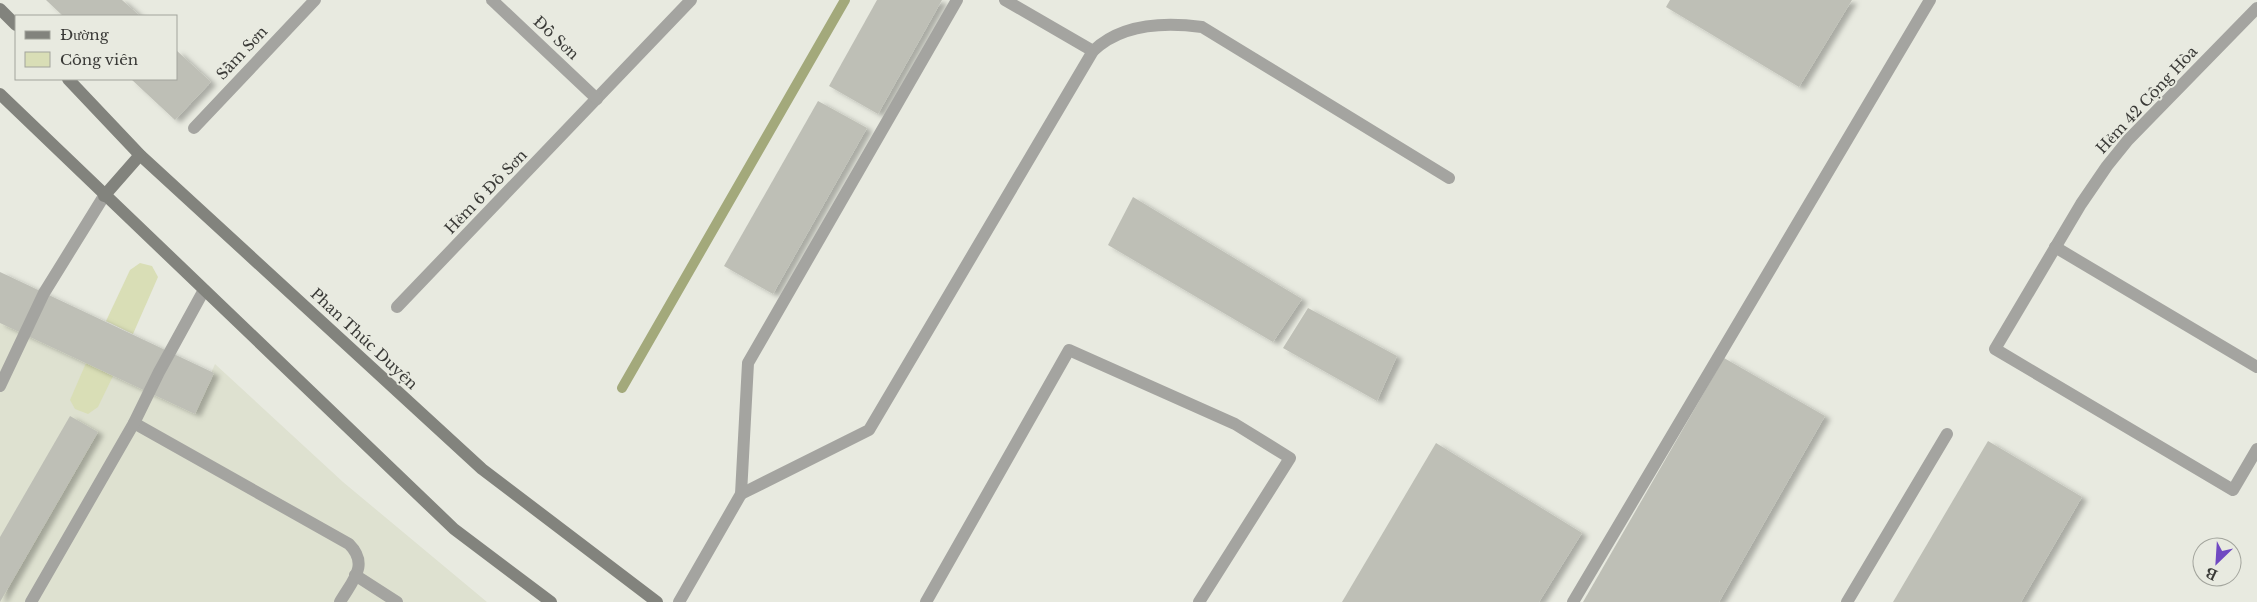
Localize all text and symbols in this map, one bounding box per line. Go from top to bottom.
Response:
street label: Đồ Sơn [530,12,583,63]
legend [15,15,178,80]
street label: Sầm Sơn [212,22,271,83]
text: Đường [60,25,110,44]
street label: Hẻm 42 Cộng Hòa [2092,41,2202,157]
text: Công viên [60,50,138,69]
street label: Hẻm 6 Đồ Sơn [441,145,531,238]
street label: Phan Thúc Duyện [307,284,422,393]
north arrow [2192,537,2242,587]
text: B [2203,563,2220,584]

